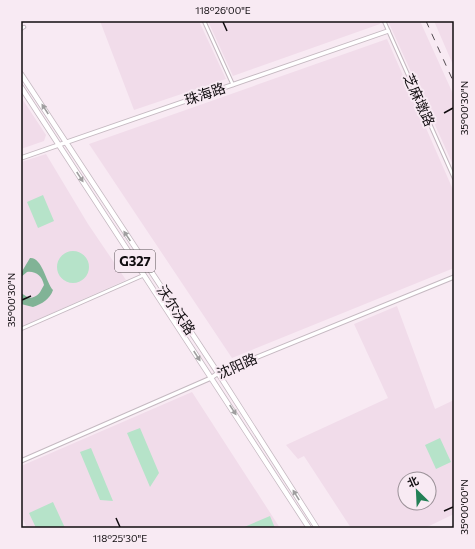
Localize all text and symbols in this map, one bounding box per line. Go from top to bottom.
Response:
text: 118°26'00"E [195,4,251,16]
street label: 芝麻墩路 [400,71,439,129]
street label: 珠海路 [182,79,227,108]
text: 35°00'30"N [458,81,470,135]
one-way arrow [41,104,48,115]
one-way arrow [76,172,84,182]
one-way arrow [123,231,131,241]
road number: G327 [115,250,155,272]
text: 35°00'30"N [5,273,17,327]
street label: 沃尔沃路 [154,282,199,338]
street label: 沈阳路 [214,349,259,382]
one-way arrow [194,350,201,362]
one-way arrow [229,404,236,416]
north arrow [397,471,437,511]
text: 北 [405,473,420,490]
text: 35°00'00"N [458,479,470,535]
one-way arrow [292,490,300,500]
text: 118°25'30"E [93,532,147,544]

